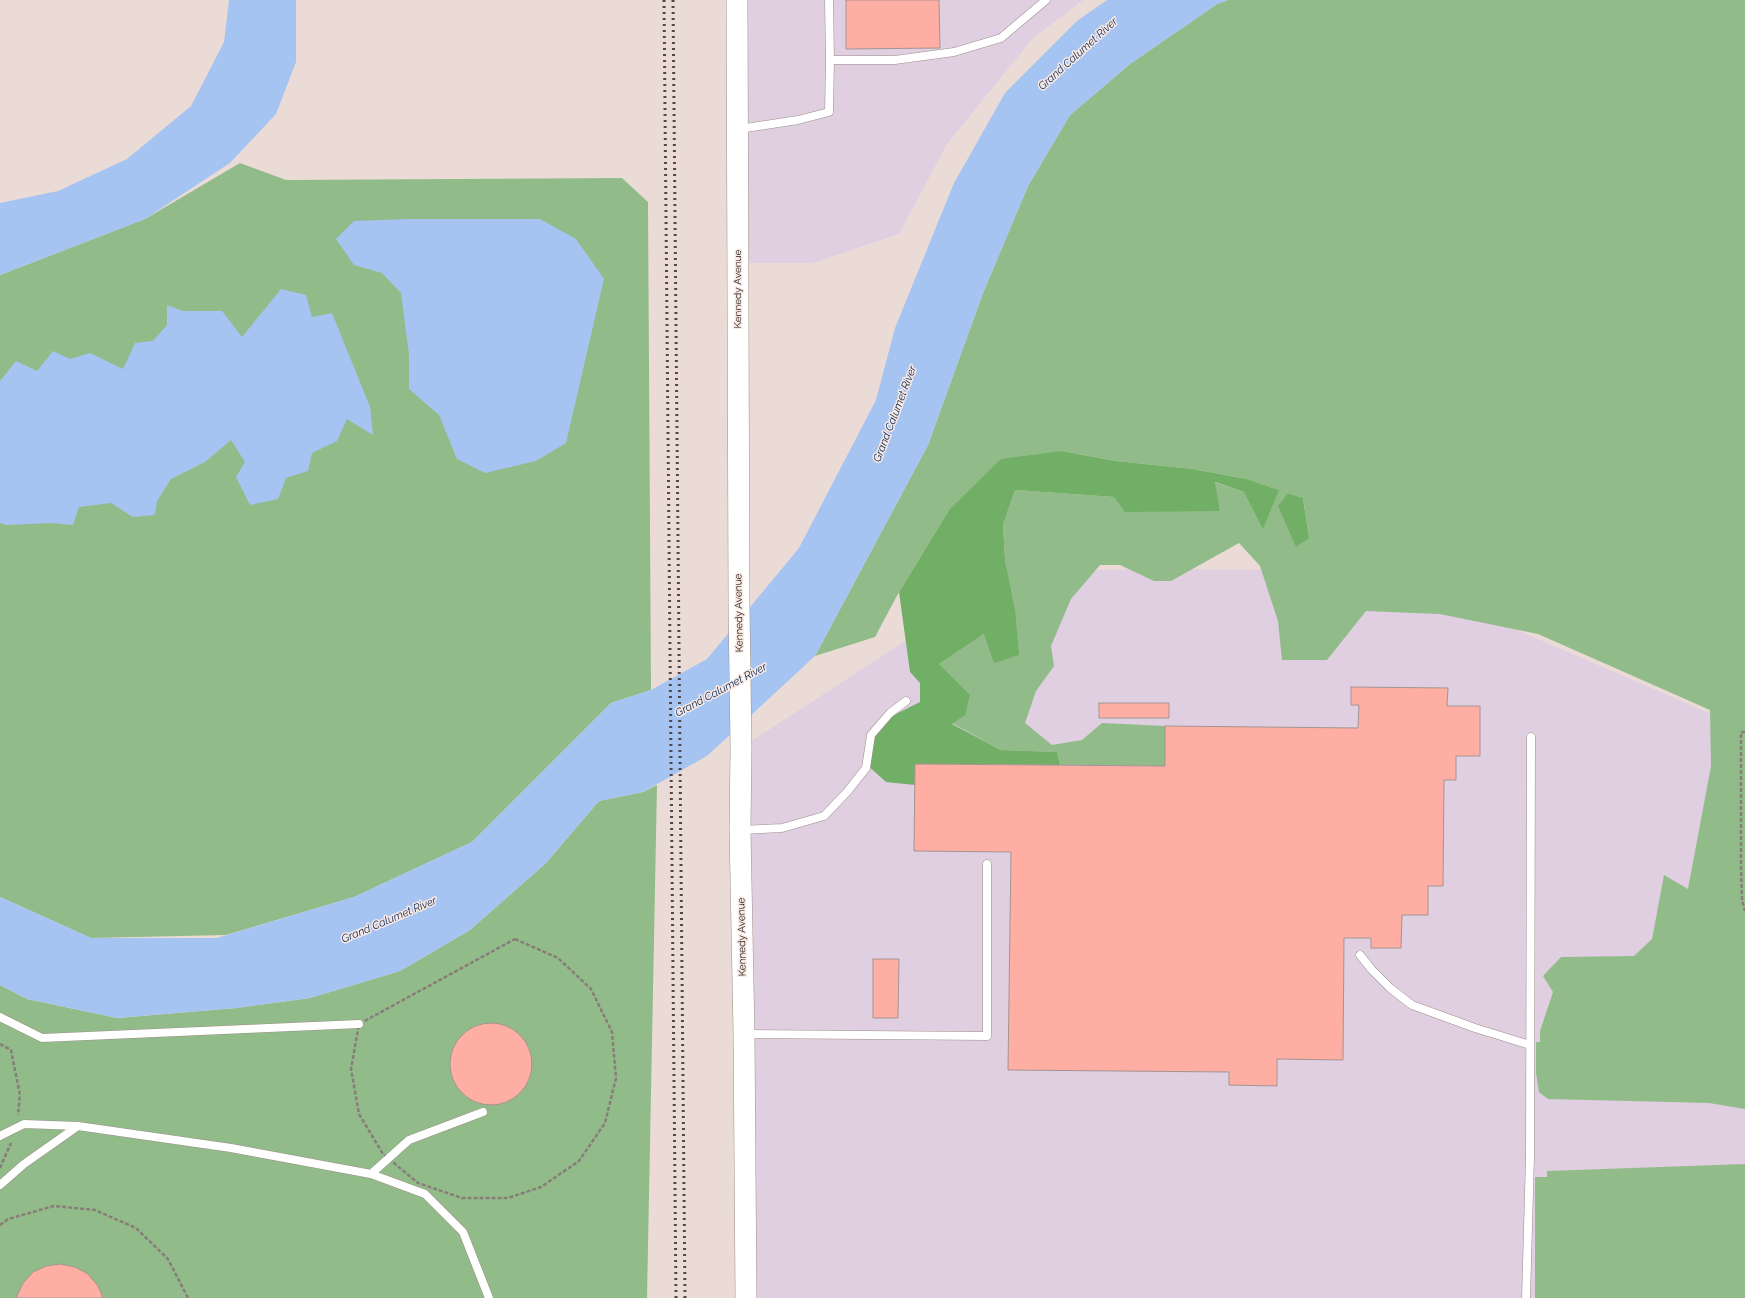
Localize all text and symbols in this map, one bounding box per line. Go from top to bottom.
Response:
water label: Grand Calumet River [1036,15,1120,93]
street label: Kennedy Avenue [732,250,744,328]
water label: Grand Calumet River [871,364,919,464]
street label: Kennedy Avenue [732,574,746,652]
water label: Grand Calumet River [673,660,769,720]
water label: Grand Calumet River [339,894,439,946]
street label: Kennedy Avenue [735,898,749,976]

